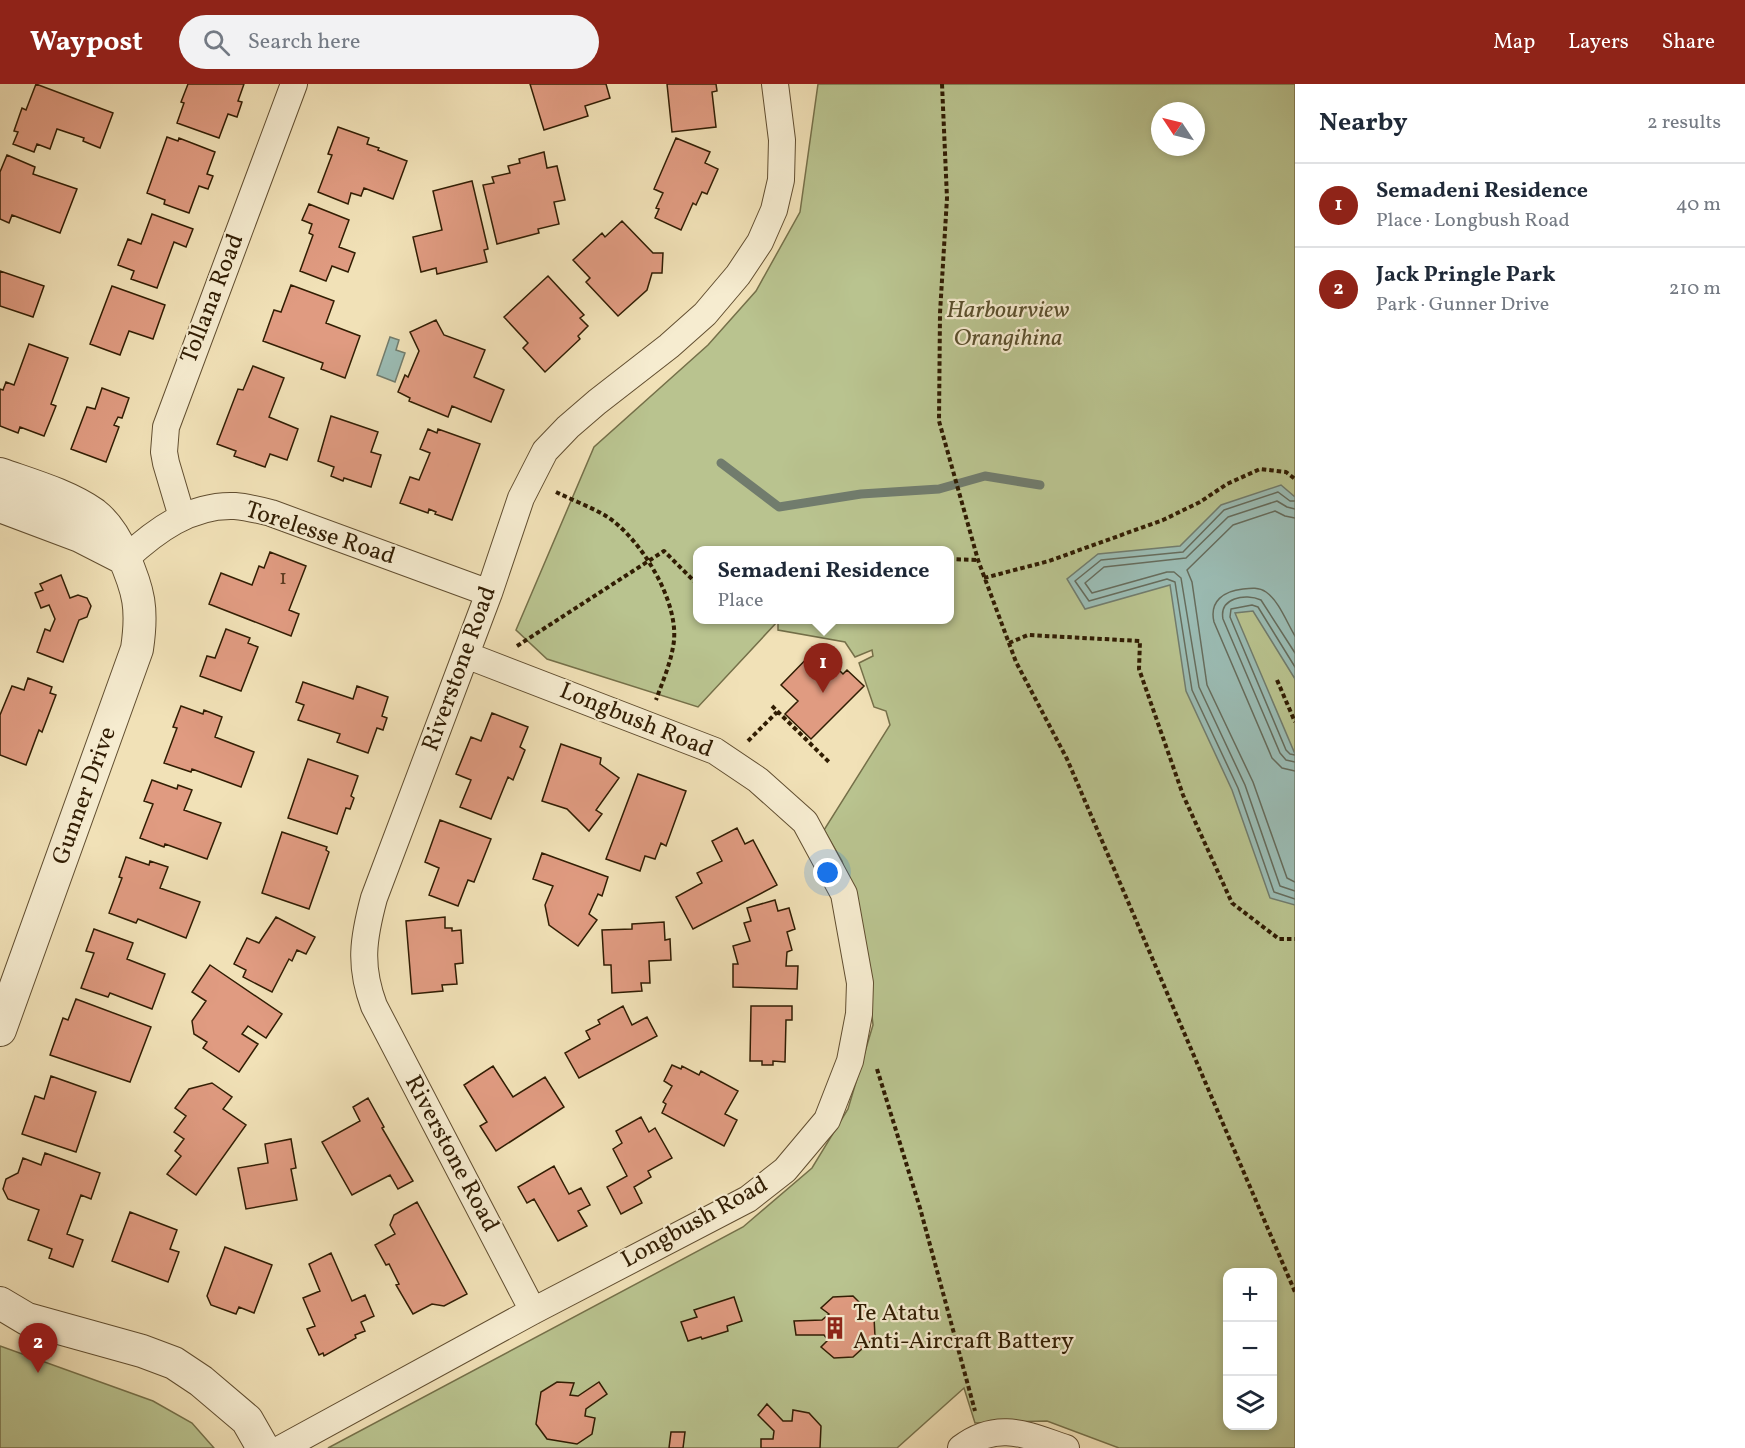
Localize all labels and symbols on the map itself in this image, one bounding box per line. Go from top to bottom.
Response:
north arrow [1151,102,1205,156]
street label: Tollana Road [173,229,253,369]
park label: Harbourview Orangihina [946,294,1070,356]
street label: Torelesse Road [241,494,399,574]
house number: 1 [279,564,287,593]
street label: Riverstone Road [414,582,506,756]
pin: 1 [804,644,842,693]
street label: Longbush Road [554,675,718,767]
street label: Gunner Drive [44,722,126,870]
your location [813,858,842,887]
street label: Riverstone Road [395,1069,507,1239]
street label: Longbush Road [615,1169,775,1277]
place label: Te Atatu Anti-Aircraft Battery [853,1297,1074,1359]
building icon: Te Atatu Anti-Aircraft Battery [822,1315,848,1341]
pin: 2 [18,1324,57,1373]

